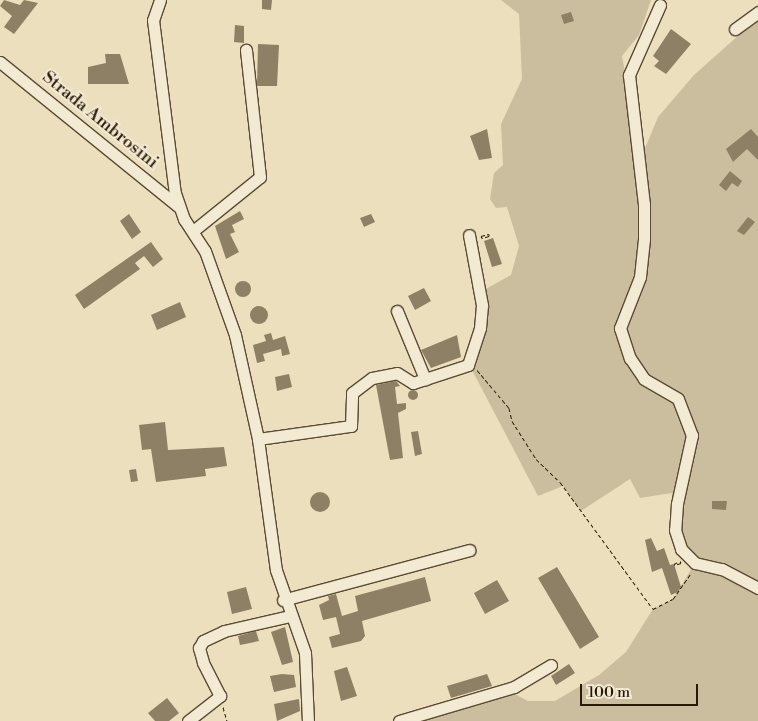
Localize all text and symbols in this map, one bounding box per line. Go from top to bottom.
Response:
street label: Strada Ambrosini [38,67,162,173]
scale bar [583,674,700,706]
text: 100 m [588,683,630,702]

